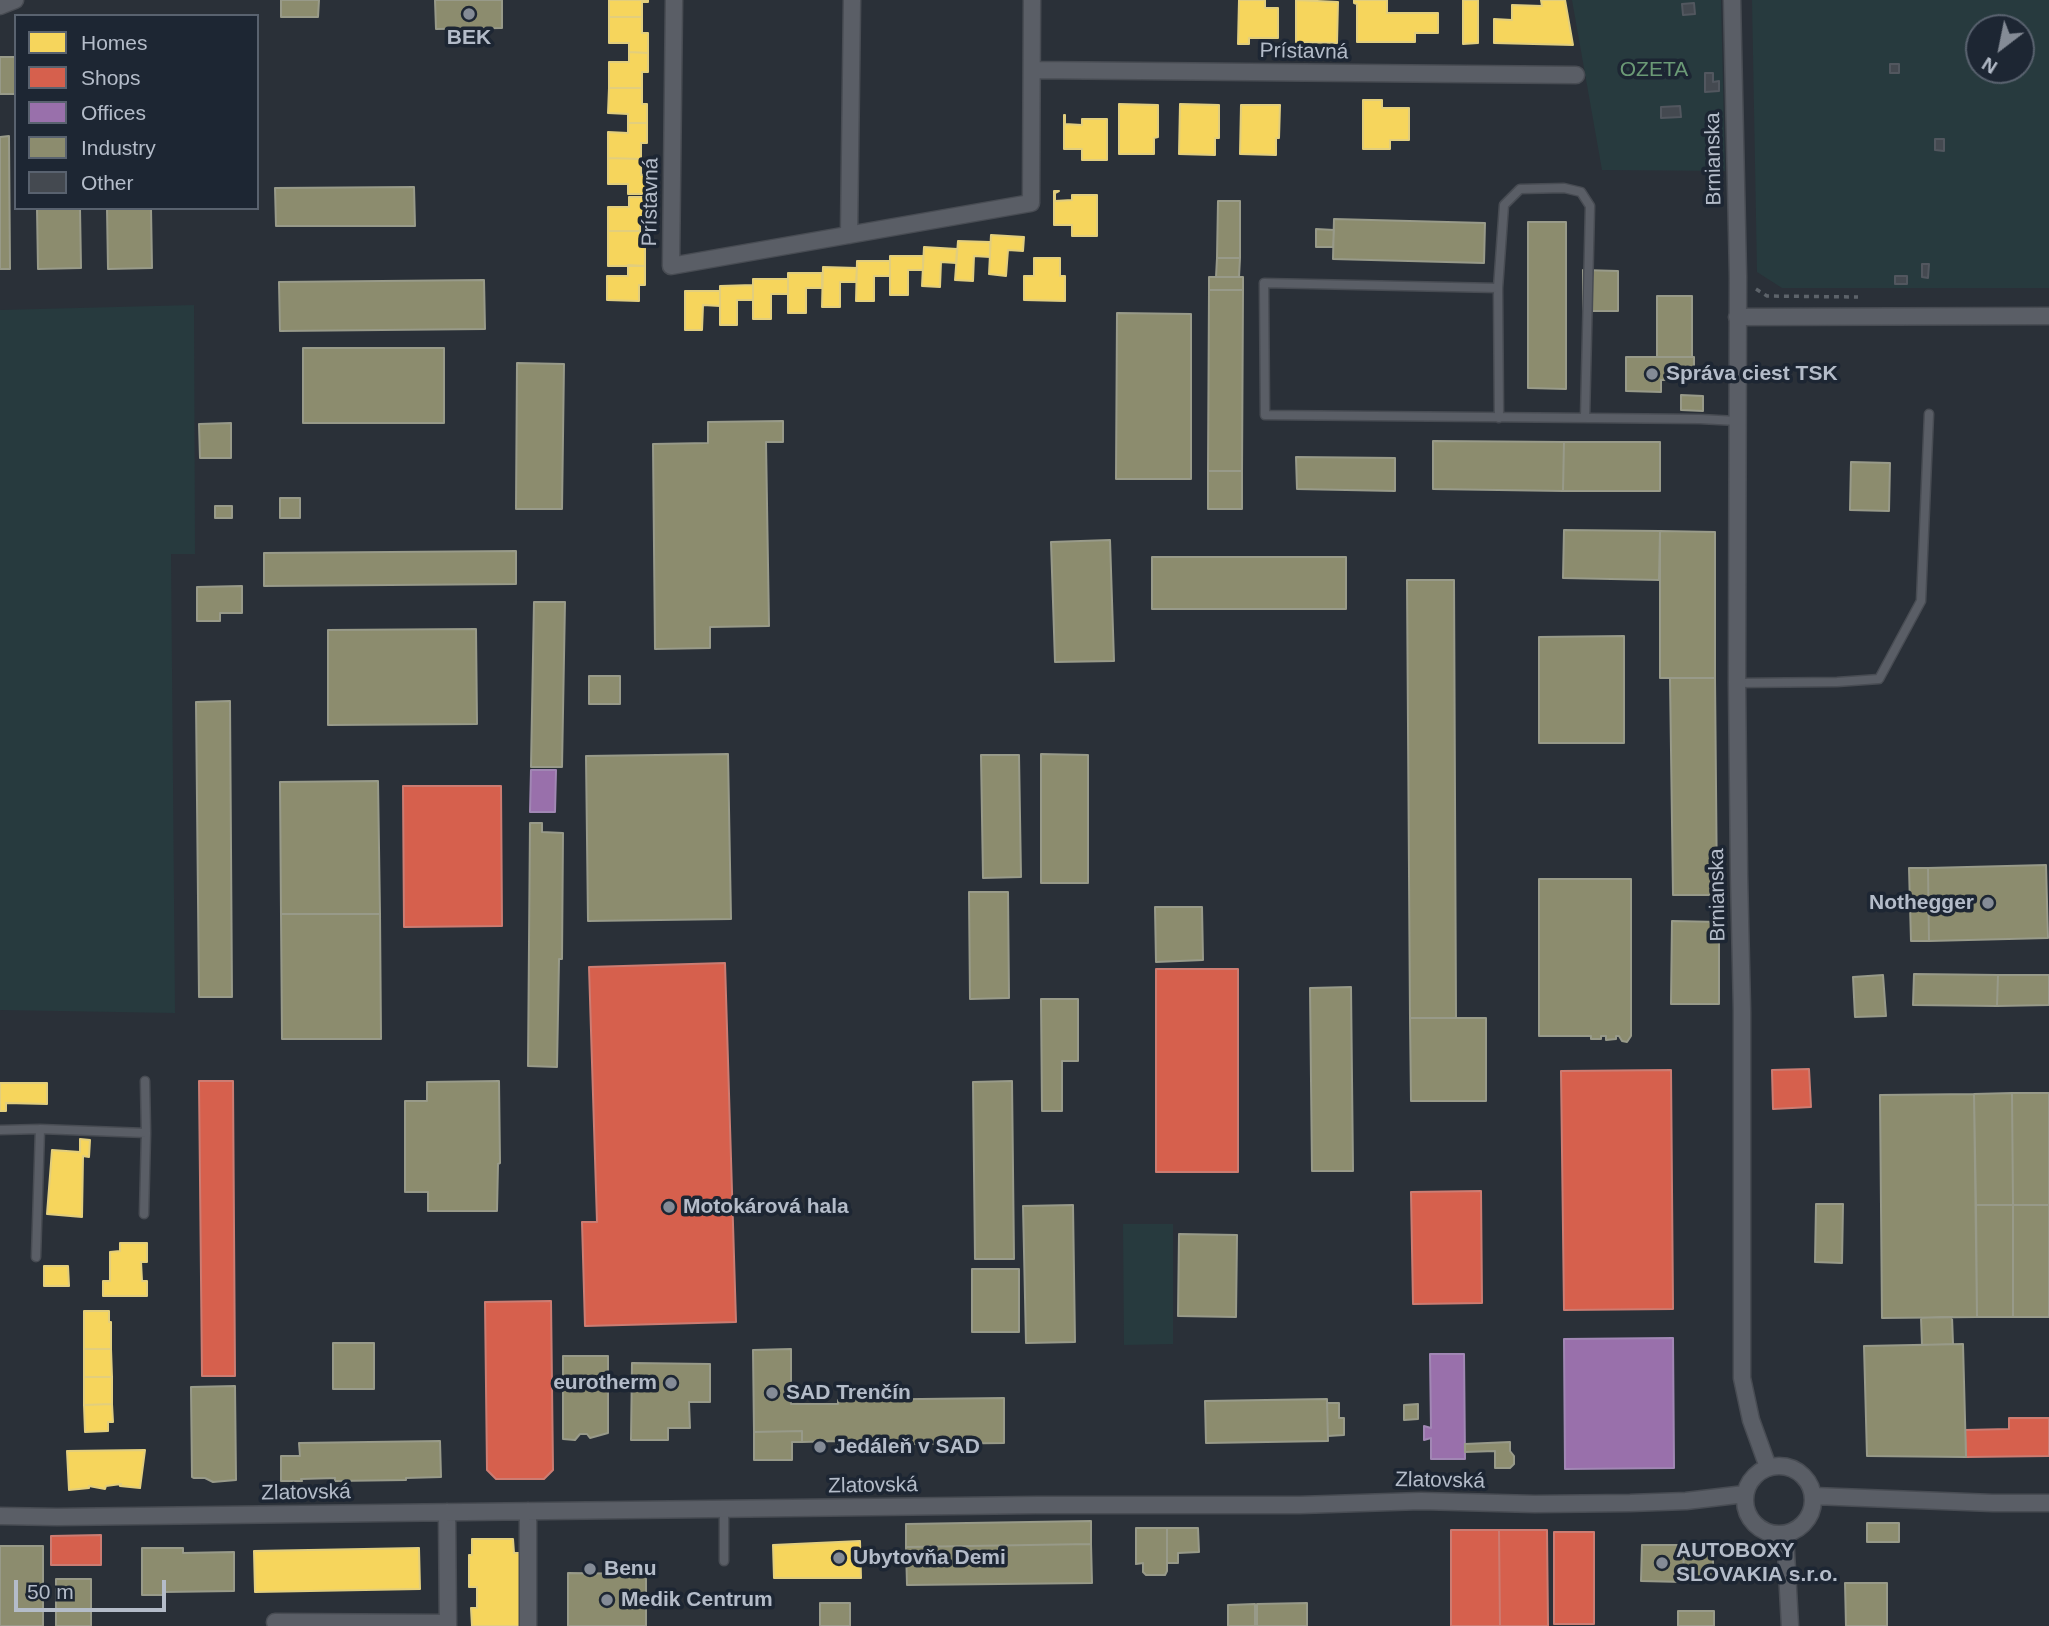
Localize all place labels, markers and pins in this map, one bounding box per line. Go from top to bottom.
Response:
marker: BEK [461,6,477,22]
place label: BEK [447,25,491,51]
place label: Správa ciest TSK [1666,361,1838,387]
marker: Správa ciest TSK [1644,366,1660,382]
place label: Nothegger [1869,890,1974,916]
marker: Nothegger [1980,895,1996,911]
place label: Motokárová hala [683,1194,849,1220]
marker: Motokárová hala [661,1199,677,1215]
place label: eurotherm [553,1370,657,1396]
marker: eurotherm [663,1375,679,1391]
place label: SAD Trenčín [786,1380,911,1406]
marker: SAD Trenčín [764,1385,780,1401]
place label: Jedáleň v SAD [834,1434,980,1460]
marker: Jedáleň v SAD [812,1439,828,1455]
place label: AUTOBOXY SLOVAKIA s.r.o. [1676,1538,1838,1588]
place label: Ubytovňa Demi [853,1545,1006,1571]
marker: Ubytovňa Demi [831,1550,847,1566]
marker: AUTOBOXY SLOVAKIA s.r.o. [1654,1555,1670,1571]
place label: Benu [604,1556,656,1582]
marker: Benu [582,1561,598,1577]
place label: Medik Centrum [621,1587,773,1613]
marker: Medik Centrum [599,1592,615,1608]

